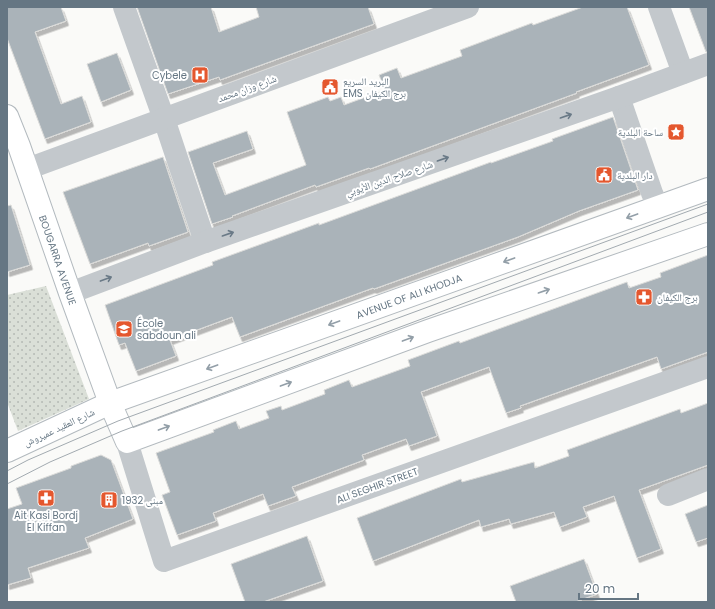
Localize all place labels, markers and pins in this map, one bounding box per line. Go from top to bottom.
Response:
hospital icon: Cybele [190,65,210,85]
place label: Cybele [152,68,187,83]
place label: البريد السريع EMS برج الكيفان [343,74,406,101]
public building icon: البريد السريع EMS برج الكيفان [320,77,340,97]
place icon: ساحة البلدية [666,122,686,142]
place label: ساحة البلدية [618,125,663,140]
public building icon: دار البلدية [594,165,614,185]
place label: دار البلدية [617,168,653,183]
pharmacy icon: برج الكيفان [634,287,654,307]
place label: برج الكيفان [657,290,698,305]
place label: École sabdoun ali [137,316,196,343]
school or university icon: École sabdoun ali [114,319,134,339]
pharmacy icon: Ait Kasi Bordj El Kiffan [36,488,56,508]
building icon: مبنى 1932 [99,490,119,510]
place label: مبنى 1932 [122,493,164,508]
place label: Ait Kasi Bordj El Kiffan [14,508,78,535]

